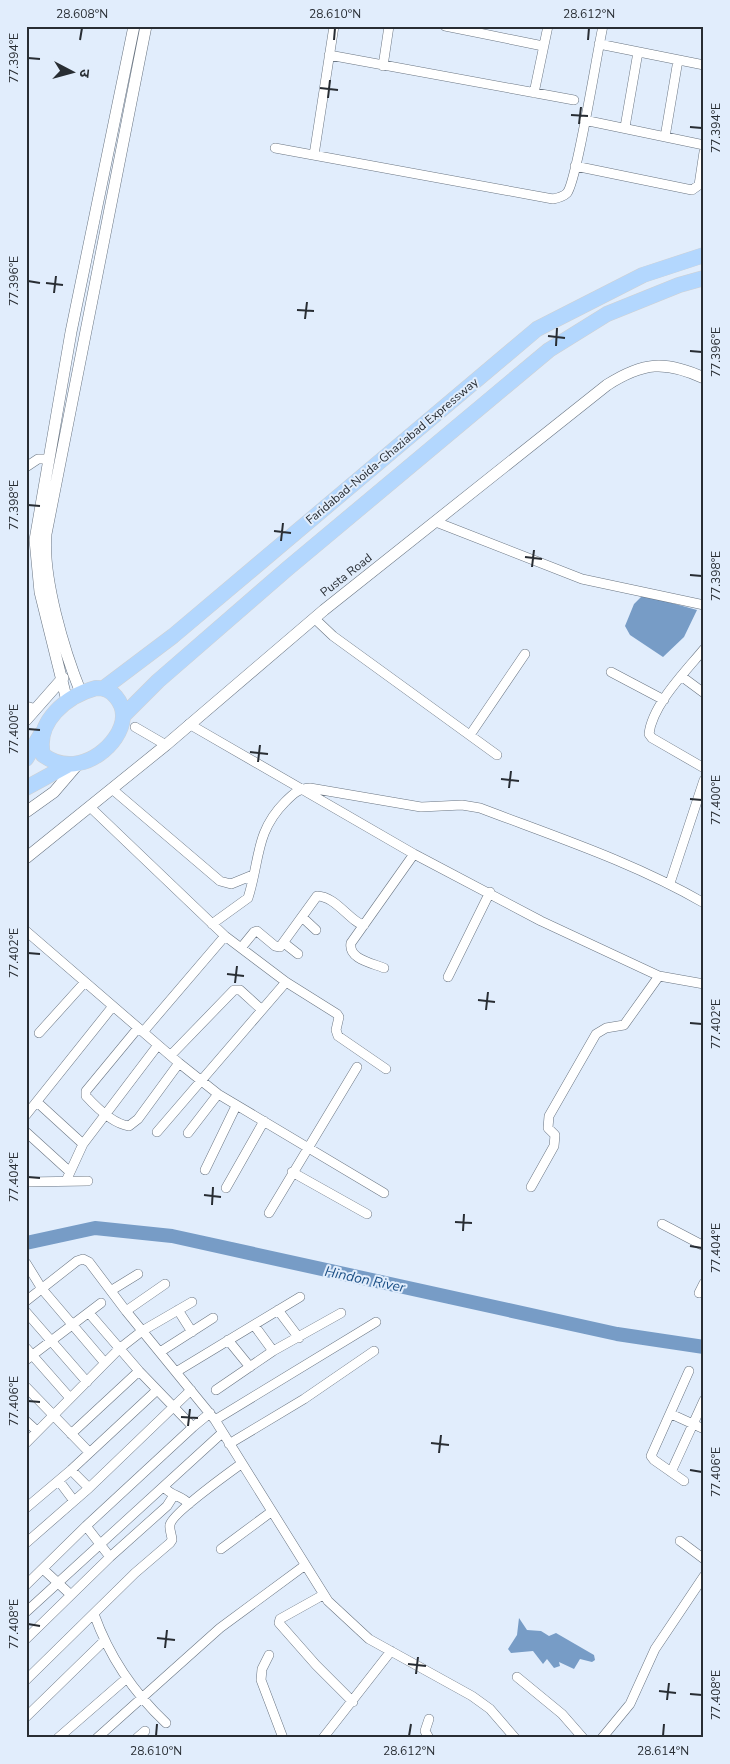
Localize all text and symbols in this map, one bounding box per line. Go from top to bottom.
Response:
text: 28.608°N [56,6,108,22]
text: 28.610°N [309,6,361,22]
text: 28.612°N [563,6,615,22]
text: 77.394°E [6,33,22,83]
north arrow [48,48,98,98]
text: उ [74,68,94,79]
text: 77.394°E [708,103,724,153]
text: 77.396°E [6,256,22,306]
text: 77.396°E [708,327,724,377]
street label: Faridabad-Noida-Ghaziabad Expressway [303,374,482,528]
text: 77.398°E [6,480,22,530]
street label: Pusta Road [317,550,375,600]
text: 77.398°E [708,551,724,601]
text: 77.400°E [6,704,22,754]
text: 77.400°E [708,775,724,825]
text: 77.402°E [6,928,22,978]
text: 77.402°E [708,999,724,1049]
text: 77.404°E [6,1152,22,1202]
text: 77.404°E [708,1223,724,1273]
water label: Hindon River [323,1262,408,1297]
text: 77.406°E [6,1376,22,1426]
text: 77.406°E [708,1447,724,1497]
text: 77.408°E [6,1599,22,1649]
text: 77.408°E [708,1670,724,1720]
text: 28.610°N [130,1743,182,1759]
text: 28.612°N [383,1743,435,1759]
text: 28.614°N [637,1743,689,1759]

